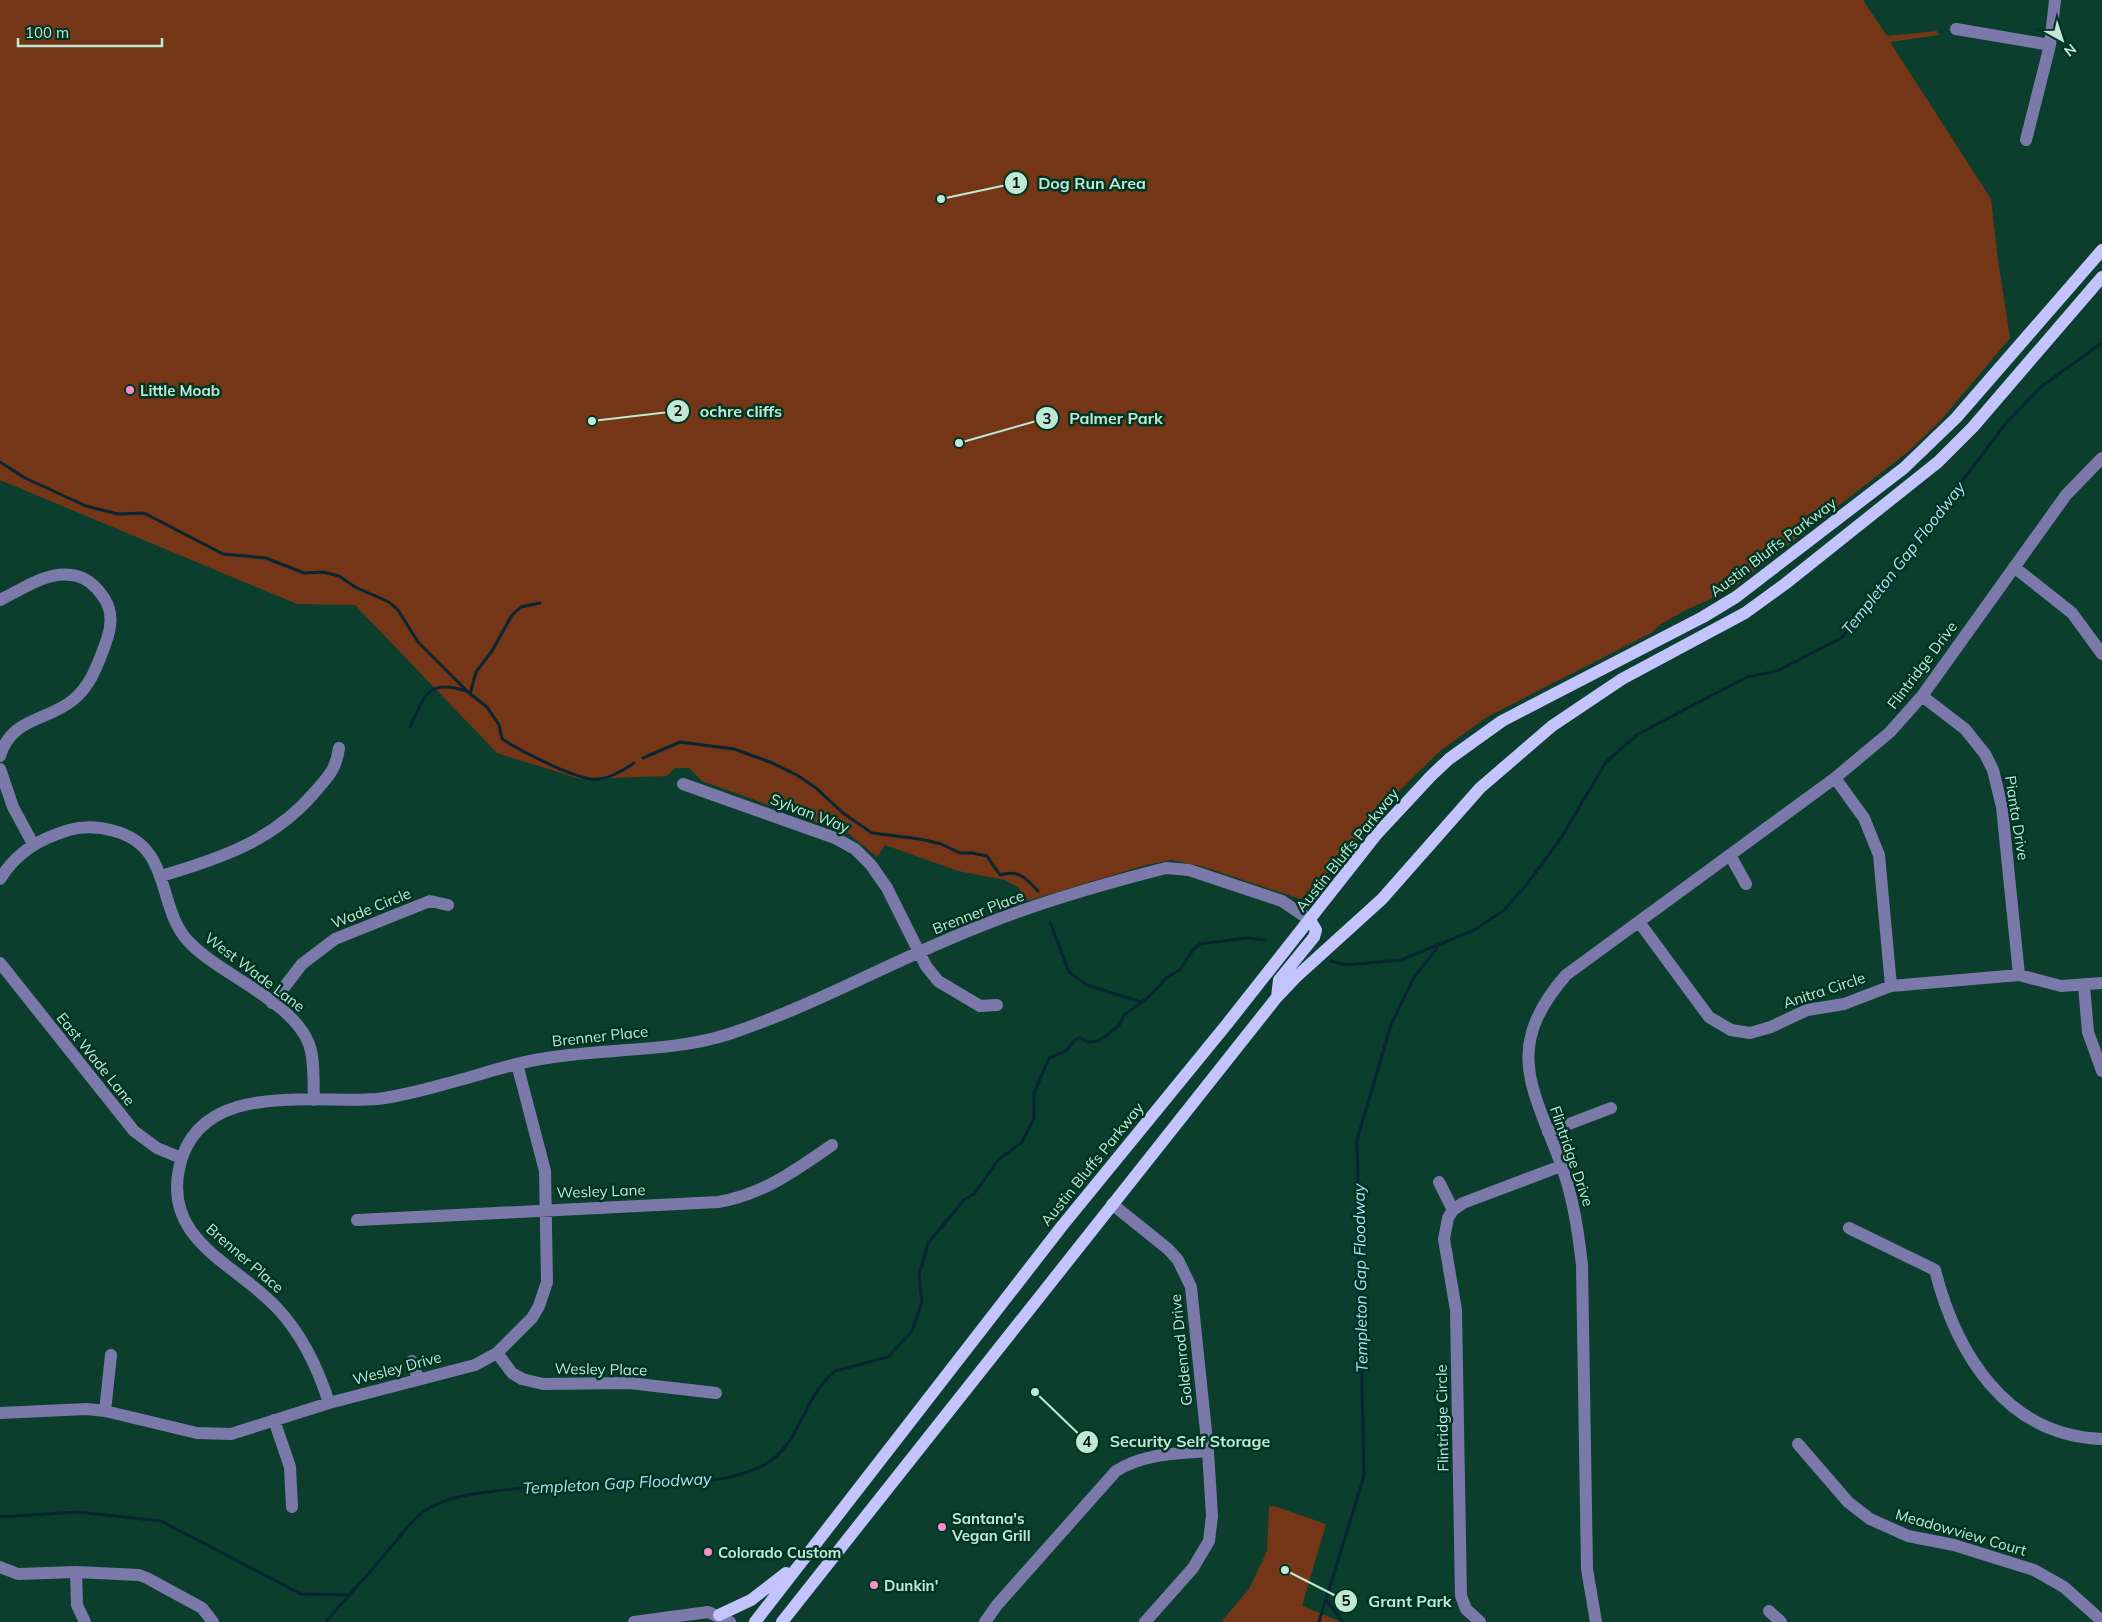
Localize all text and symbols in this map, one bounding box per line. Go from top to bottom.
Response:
scale bar [18,15,161,47]
north arrow [2037,15,2087,65]
text: 100 m [25,23,69,42]
text: N [2060,40,2080,60]
callout: Dog Run Area [1003,168,1156,199]
text: 1 [1011,173,1021,192]
text: Dog Run Area [1038,173,1146,193]
place label: Little Moab [140,381,220,400]
marker: Little Moab [124,384,136,396]
callout: ochre cliffs [665,395,792,426]
text: 2 [673,401,683,420]
text: ochre cliffs [700,401,782,421]
callout: Palmer Park [1035,403,1173,434]
text: Palmer Park [1069,408,1164,428]
text: 3 [1042,409,1052,428]
water label: Templeton Gap Floodway [1837,477,1969,639]
street label: Austin Bluffs Parkway [1706,493,1840,601]
street label: Flintridge Drive [1883,617,1961,713]
street label: Pianta Drive [2001,774,2033,862]
street label: Austin Bluffs Parkway [1291,784,1403,916]
street label: Sylvan Way [768,789,852,837]
street label: Wade Circle [328,883,414,933]
street label: Brenner Place [930,886,1026,938]
street label: West Wade Lane [201,928,309,1016]
street label: Anitra Circle [1781,968,1867,1012]
street label: East Wade Lane [53,1009,139,1109]
street label: Brenner Place [551,1022,649,1050]
street label: Austin Bluffs Parkway [1036,1098,1148,1230]
street label: Flintridge Drive [1546,1103,1598,1209]
street label: Wesley Lane [556,1180,646,1202]
water label: Templeton Gap Floodway [1348,1183,1372,1373]
street label: Brenner Place [202,1219,288,1297]
street label: Goldenrod Drive [1166,1293,1196,1407]
street label: Wesley Drive [351,1347,443,1389]
street label: Wesley Place [554,1359,648,1379]
street label: Flintridge Circle [1432,1364,1452,1472]
callout: Security Self Storage [1075,1426,1280,1457]
text: Security Self Storage [1110,1431,1270,1451]
text: 4 [1082,1432,1092,1451]
water label: Templeton Gap Floodway [522,1468,712,1498]
street label: Meadowview Court [1893,1504,2029,1560]
place label: Santana's Vegan Grill [951,1509,1031,1545]
marker: Santana's Vegan Grill [936,1521,948,1533]
place label: Colorado Custom [718,1543,841,1562]
marker: Colorado Custom [702,1546,714,1558]
place label: Dunkin' [884,1576,938,1595]
marker: Dunkin' [868,1579,880,1591]
callout: Grant Park [1333,1585,1462,1616]
text: 5 [1341,1591,1351,1610]
text: Grant Park [1368,1591,1453,1611]

